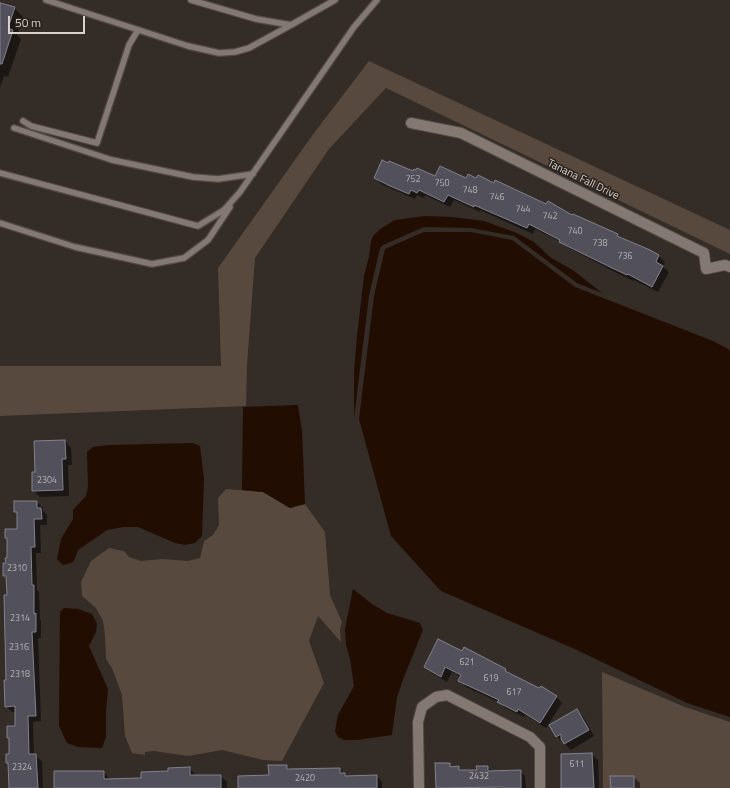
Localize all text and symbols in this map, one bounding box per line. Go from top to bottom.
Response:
scale bar [10,8,87,34]
text: 50 m [15,13,41,32]
street label: Tanana Fall Drive [545,157,621,203]
house number: 752 [405,175,421,185]
house number: 750 [434,179,450,189]
house number: 748 [462,186,478,196]
house number: 746 [489,193,505,203]
house number: 744 [515,205,531,215]
house number: 742 [542,212,558,222]
house number: 740 [567,227,583,237]
house number: 738 [592,239,608,249]
house number: 736 [617,252,633,262]
house number: 2304 [37,476,57,486]
house number: 2310 [7,564,27,574]
house number: 2314 [10,614,30,624]
house number: 2316 [9,643,29,653]
house number: 621 [459,658,475,668]
house number: 2318 [10,670,30,680]
house number: 619 [483,674,499,684]
house number: 617 [506,688,522,698]
house number: 611 [569,760,585,770]
house number: 2324 [12,763,32,773]
house number: 2432 [469,772,489,782]
house number: 2420 [295,774,315,784]

